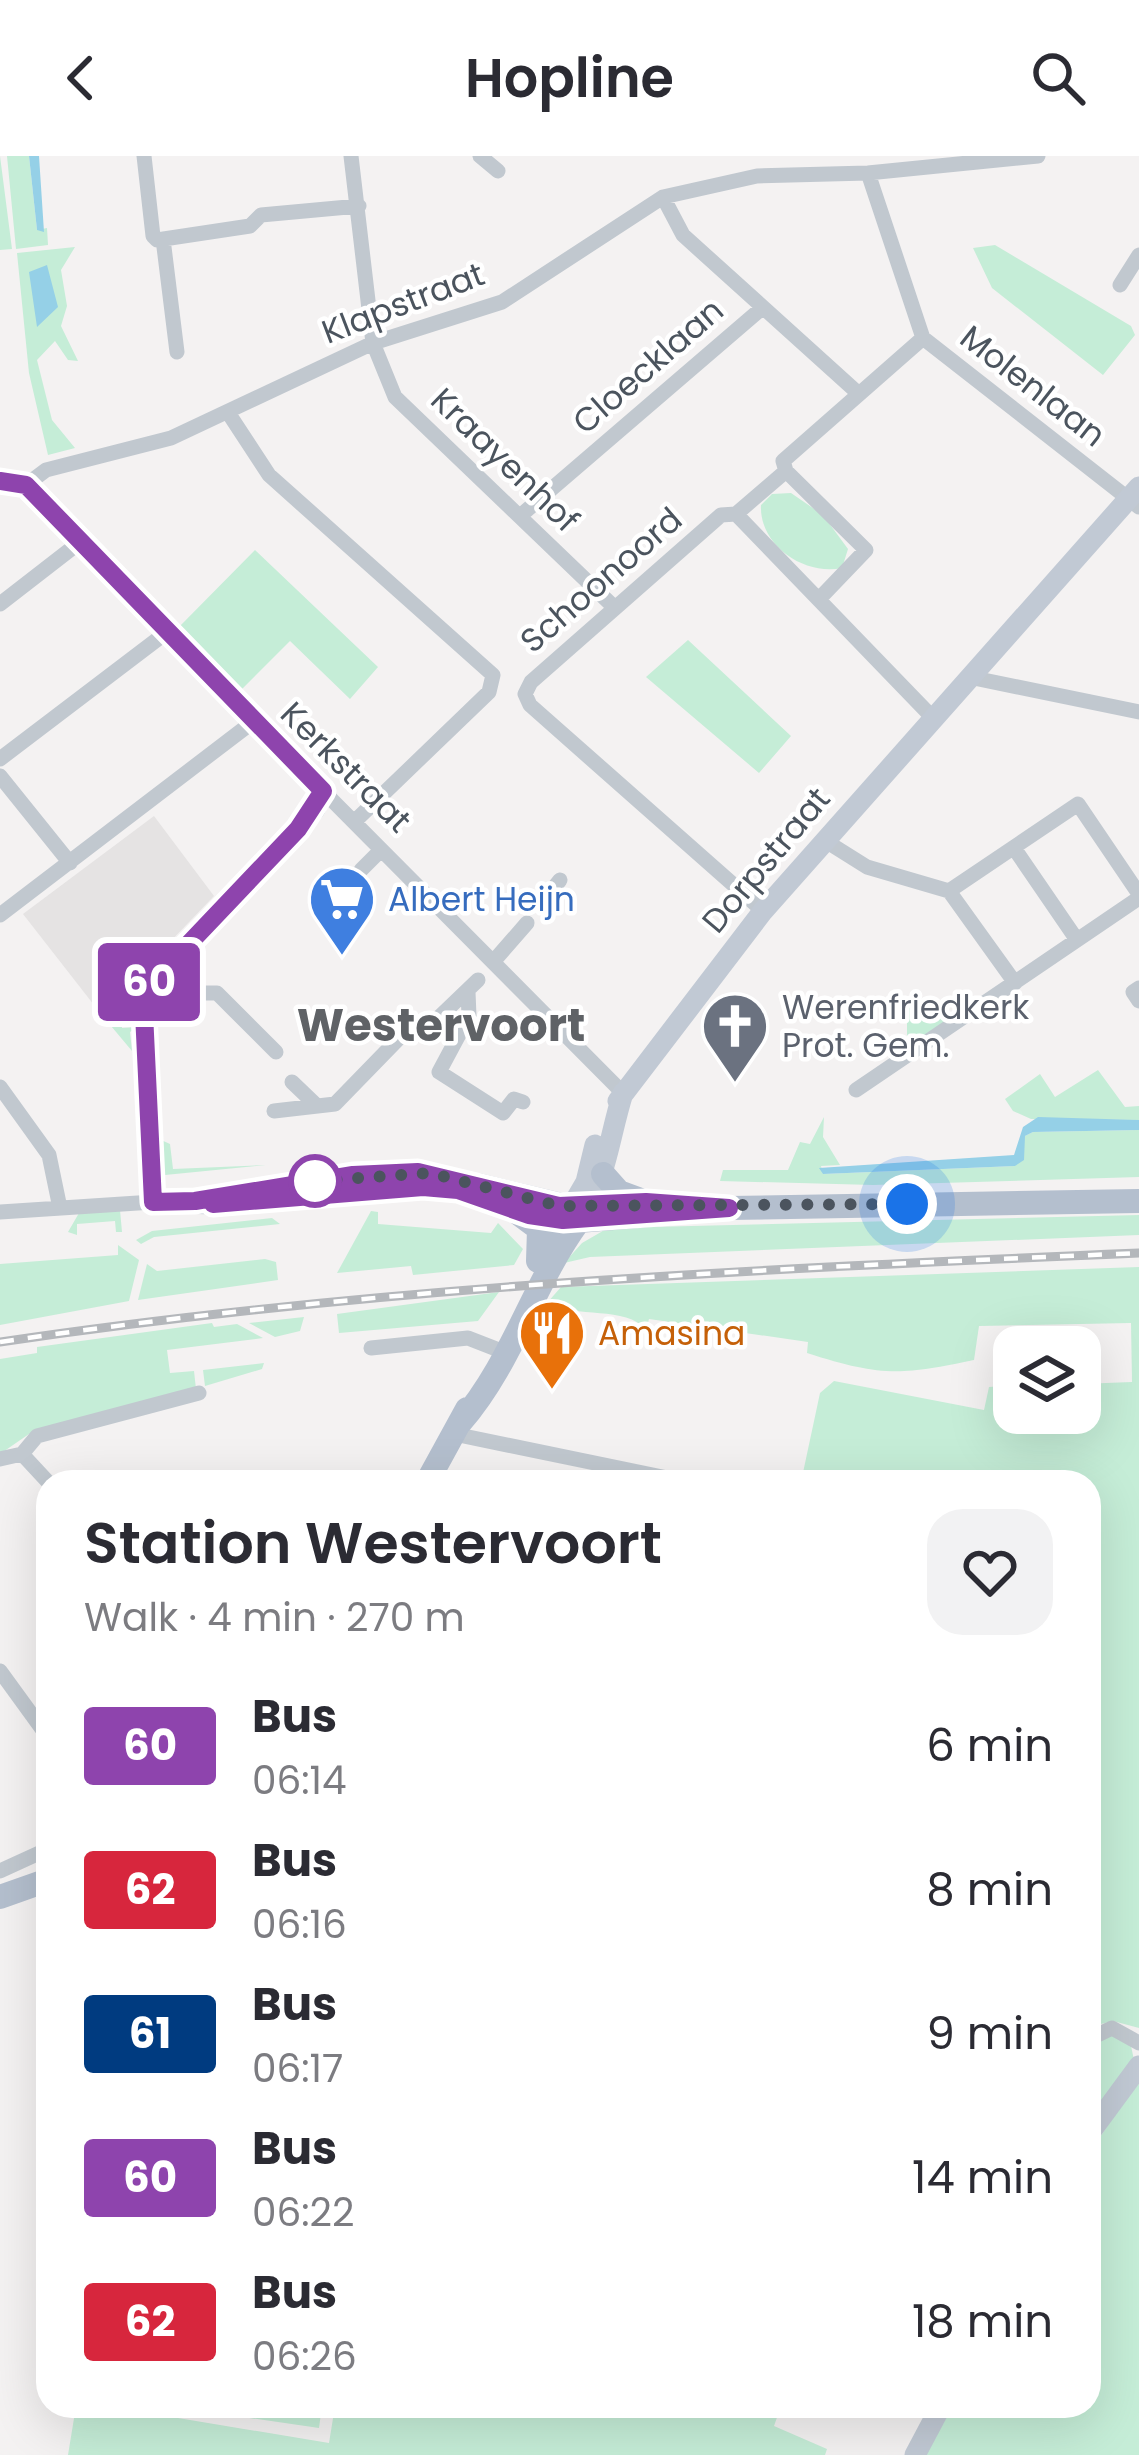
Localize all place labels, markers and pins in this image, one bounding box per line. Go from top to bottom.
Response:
supermarket icon: Albert Heijn [307,864,377,958]
place label: Albert Heijn [388,876,575,923]
place label: Werenfriedkerk Prot. Gem. [782,984,1029,1069]
church icon: Werenfriedkerk Prot. Gem. [700,991,770,1085]
unlabelled marker [290,1156,340,1206]
restaurant icon: Amasina [517,1298,587,1392]
place label: Amasina [598,1310,745,1357]

